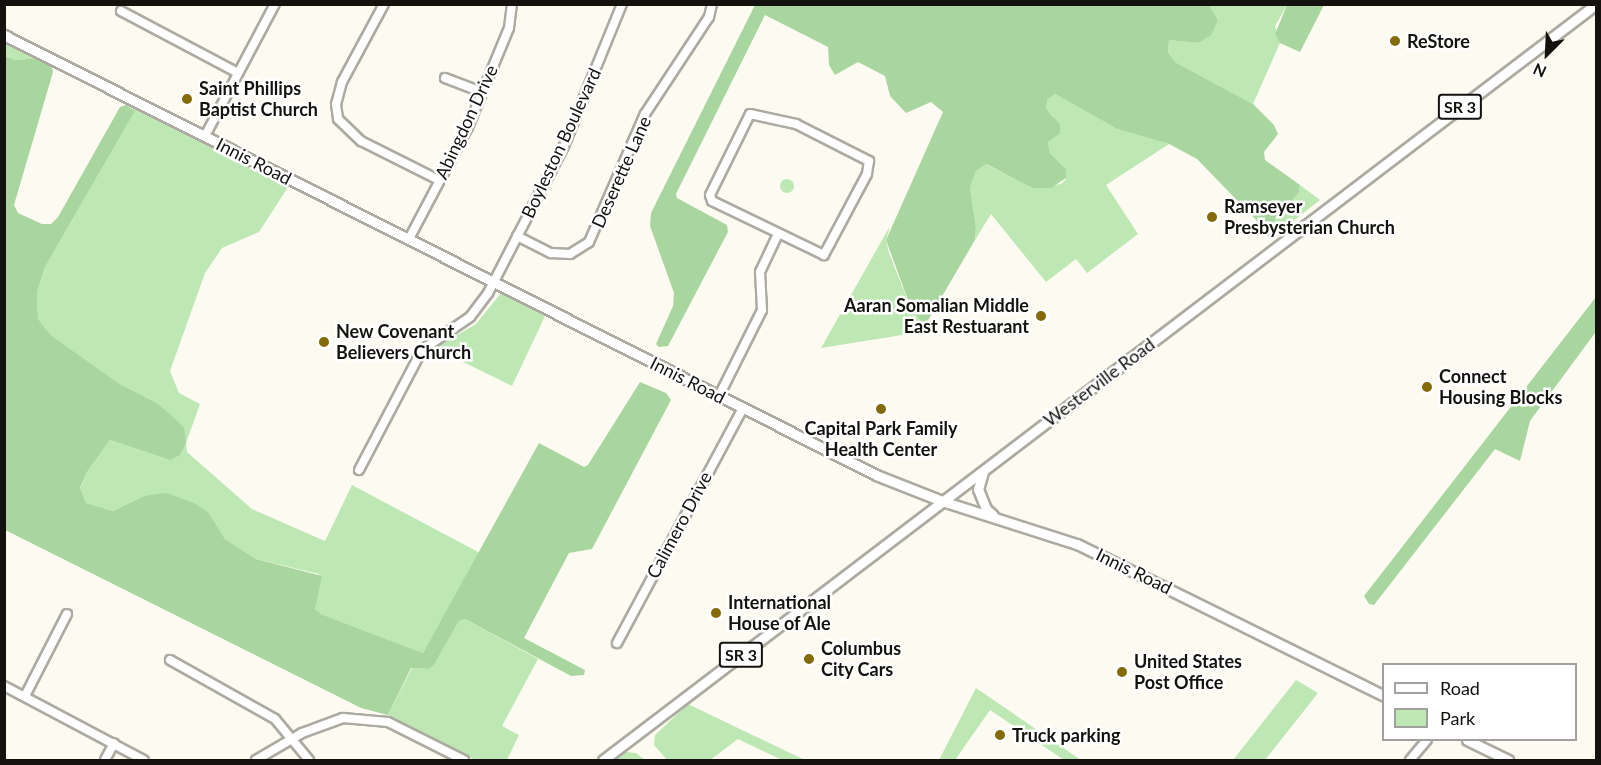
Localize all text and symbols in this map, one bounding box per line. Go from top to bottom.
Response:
north arrow [1517,24,1577,84]
place label: ReStore [1407,30,1470,52]
marker: ReStore [1388,34,1402,48]
text: N [1530,60,1549,82]
street label: Abingdon Drive [430,61,502,183]
street label: Boyleston Boulevard [517,65,605,221]
place label: Saint Phillips Baptist Church [199,78,318,121]
marker: Saint Phillips Baptist Church [180,92,194,106]
road number: SR 3 [1438,94,1482,120]
street label: Deserette Lane [587,113,655,231]
street label: Innis Road [213,133,295,189]
place label: Ramseyer Presbysterian Church [1224,196,1395,238]
marker: Ramseyer Presbysterian Church [1205,210,1219,224]
place label: Aaran Somalian Middle East Restuarant [844,295,1029,338]
marker: Aaran Somalian Middle East Restuarant [1034,309,1048,323]
place label: New Covenant Believers Church [336,321,471,364]
street label: Westerville Road [1039,333,1159,431]
marker: New Covenant Believers Church [317,335,331,349]
street label: Innis Road [647,352,729,408]
place label: Connect Housing Blocks [1439,366,1562,409]
marker: Connect Housing Blocks [1420,380,1434,394]
marker: Capital Park Family Health Center [874,402,888,416]
place label: Capital Park Family Health Center [805,418,957,460]
street label: Calimero Drive [642,468,716,582]
street label: Innis Road [1093,543,1175,599]
place label: International House of Ale [728,592,831,634]
marker: International House of Ale [709,606,723,620]
place label: Columbus City Cars [821,638,901,680]
road number: SR 3 [718,642,764,668]
place label: United States Post Office [1134,651,1242,694]
marker: Columbus City Cars [802,652,816,666]
legend [1382,663,1577,741]
marker: United States Post Office [1115,665,1129,679]
text: Road [1440,677,1480,699]
text: Park [1440,707,1475,729]
place label: Truck parking [1012,724,1120,746]
marker: Truck parking [993,728,1007,742]

